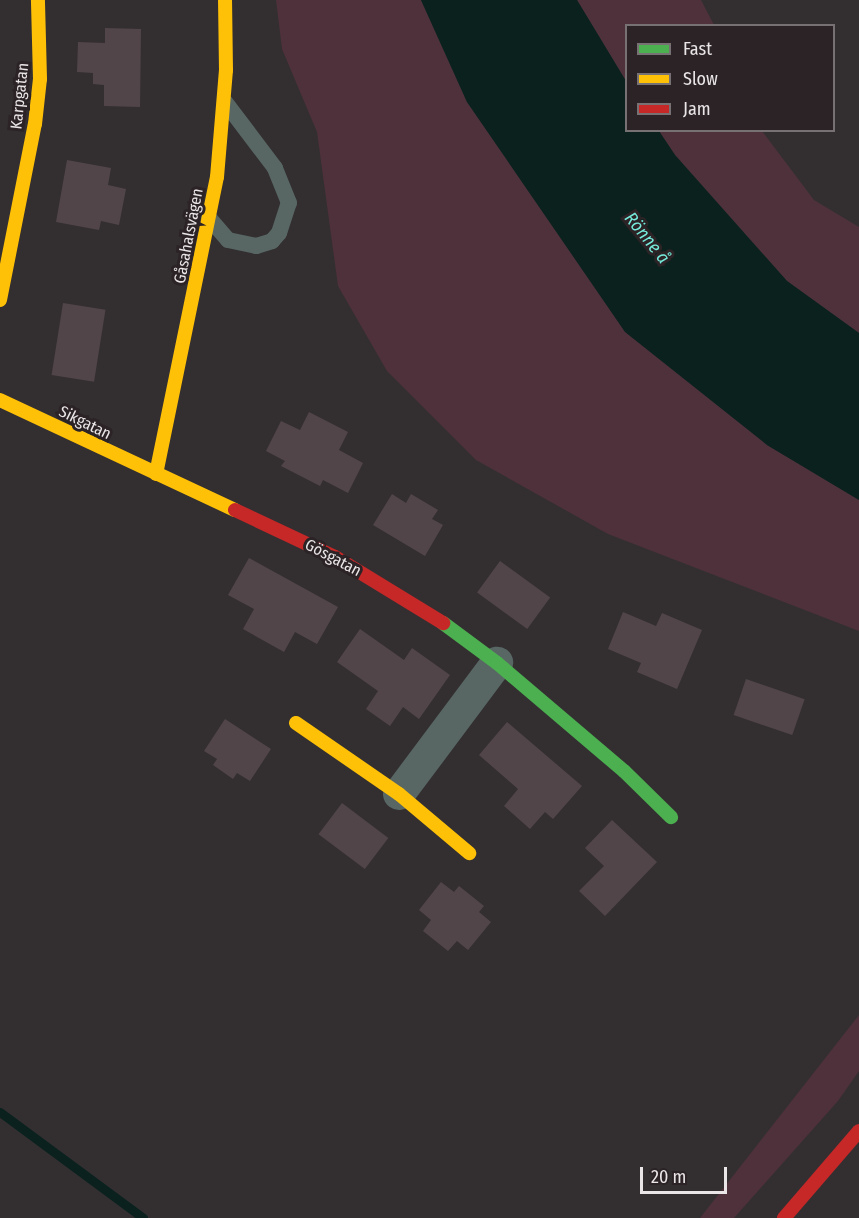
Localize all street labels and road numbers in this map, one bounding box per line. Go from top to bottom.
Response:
street label: Karpgatan [7,62,33,130]
street label: Gåsahalsvägen [170,187,208,285]
street label: Sikgatan [56,402,114,444]
street label: Gösgatan [302,535,364,581]

